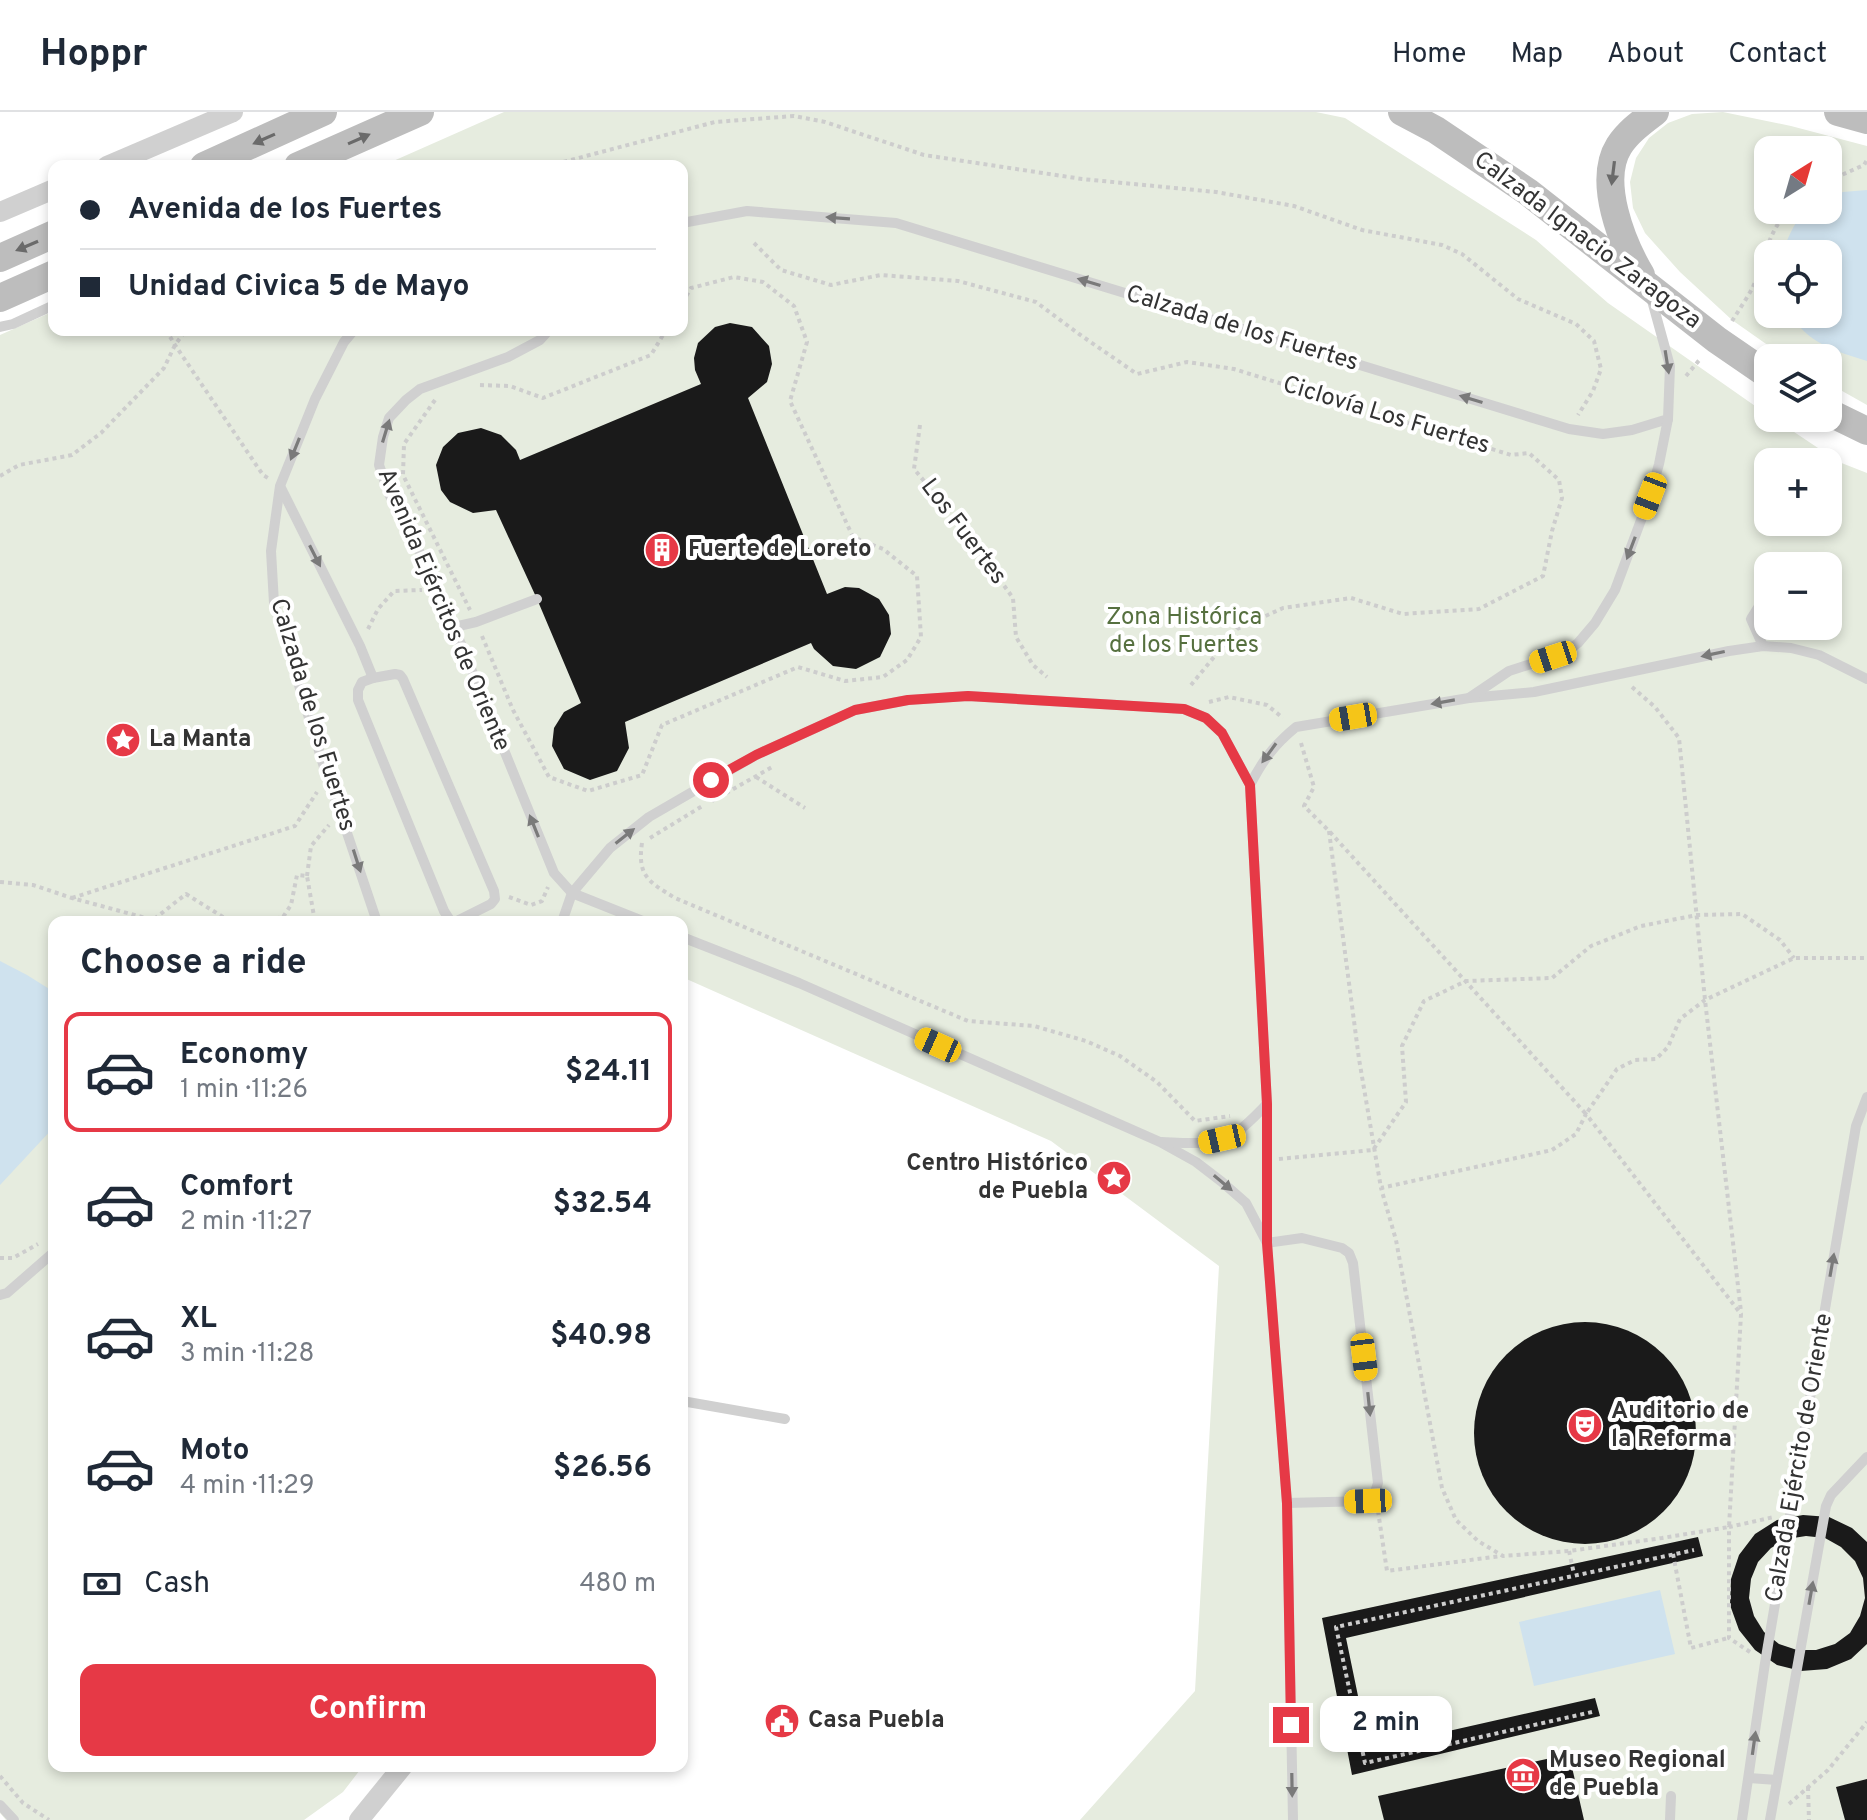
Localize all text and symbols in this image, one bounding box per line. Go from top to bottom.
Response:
text: Hoppr [40,31,148,80]
text: Home [1392,37,1466,73]
text: Map [1510,37,1563,73]
text: About [1607,37,1684,73]
text: Contact [1728,37,1827,73]
one-way arrow [252,132,275,146]
one-way arrow [347,132,371,146]
north arrow [1754,136,1842,224]
map controls [1754,136,1842,640]
street label: Calzada Ignacio Zaragoza [1467,146,1707,336]
one-way arrow [1606,160,1619,185]
text: Avenida de los Fuertes [128,192,442,229]
one-way arrow [825,211,850,224]
one-way arrow [15,240,39,253]
button: locate [1754,240,1842,328]
text: Unidad Civica 5 de Mayo [128,269,470,306]
one-way arrow [1077,275,1101,288]
street label: Calzada de los Fuertes [1122,279,1362,379]
button: layers [1754,344,1842,432]
one-way arrow [1662,350,1674,375]
street label: Ciclovía Los Fuertes [1279,370,1493,462]
one-way arrow [1459,392,1483,405]
one-way arrow [380,419,393,443]
one-way arrow [288,437,301,461]
button: + [1754,448,1842,536]
street label: Avenida Ejércitos de Oriente [370,464,516,756]
car [1630,469,1670,523]
street label: Los Fuertes [913,473,1013,591]
building icon: Fuerte de Loreto [643,531,681,569]
place label: Fuerte de Loreto [688,535,872,565]
one-way arrow [1624,536,1637,560]
one-way arrow [308,545,322,568]
button: − [1754,552,1842,640]
street label: Calzada de los Fuertes [262,595,362,835]
park label: Zona Histórica de los Fuertes [1106,603,1262,661]
car [1526,638,1580,676]
one-way arrow [1700,649,1725,661]
one-way arrow [1430,697,1455,709]
car [1327,701,1379,733]
place icon: La Manta [104,721,142,759]
place label: La Manta [149,725,251,755]
one-way arrow [1262,743,1278,763]
route start [693,762,729,798]
one-way arrow [528,814,541,838]
one-way arrow [615,828,635,845]
one-way arrow [351,849,363,873]
text: Choose a ride [80,941,306,987]
car [911,1024,965,1066]
icon: car [84,1036,156,1108]
text: Economy [180,1037,308,1074]
text: $24.11 [565,1054,652,1091]
text: 1 min · 11:26 [180,1074,308,1107]
car [1196,1122,1248,1156]
place label: Centro Histórico de Puebla [906,1149,1088,1207]
place icon: Centro Histórico de Puebla [1095,1159,1133,1197]
icon: car [84,1168,156,1240]
text: Comfort [180,1169,293,1206]
one-way arrow [1213,1175,1233,1191]
text: $32.54 [553,1186,652,1223]
text: 2 min · 11:27 [180,1206,312,1239]
one-way arrow [1827,1253,1839,1278]
icon: car [84,1300,156,1372]
text: XL [180,1301,217,1338]
street label: Calzada Ejército de Oriente [1760,1311,1840,1605]
text: $40.98 [550,1318,652,1355]
car [1349,1332,1379,1382]
text: 3 min · 11:28 [180,1338,314,1371]
one-way arrow [1363,1392,1376,1417]
place label: Auditorio de la Reforma [1611,1397,1749,1455]
theatre icon: Auditorio de la Reforma [1566,1407,1604,1445]
icon: car [84,1432,156,1504]
text: Moto [180,1433,250,1470]
text: $26.56 [553,1450,652,1487]
text: 4 min · 11:29 [180,1470,314,1503]
car [1344,1488,1392,1514]
icon: cash [80,1562,124,1606]
text: Cash [144,1566,210,1603]
text: 480 m [579,1568,656,1601]
one-way arrow [1805,1580,1817,1605]
button: Confirm [80,1664,656,1756]
callout: 2 min [1319,1697,1451,1753]
public building icon: Casa Puebla [763,1702,801,1740]
place label: Casa Puebla [808,1706,945,1736]
route end [1273,1707,1309,1743]
text: 2 min [1352,1707,1420,1740]
one-way arrow [1748,1730,1761,1755]
place label: Museo Regional de Puebla [1549,1746,1726,1804]
museum icon: Museo Regional de Puebla [1504,1756,1542,1794]
one-way arrow [1286,1773,1299,1798]

